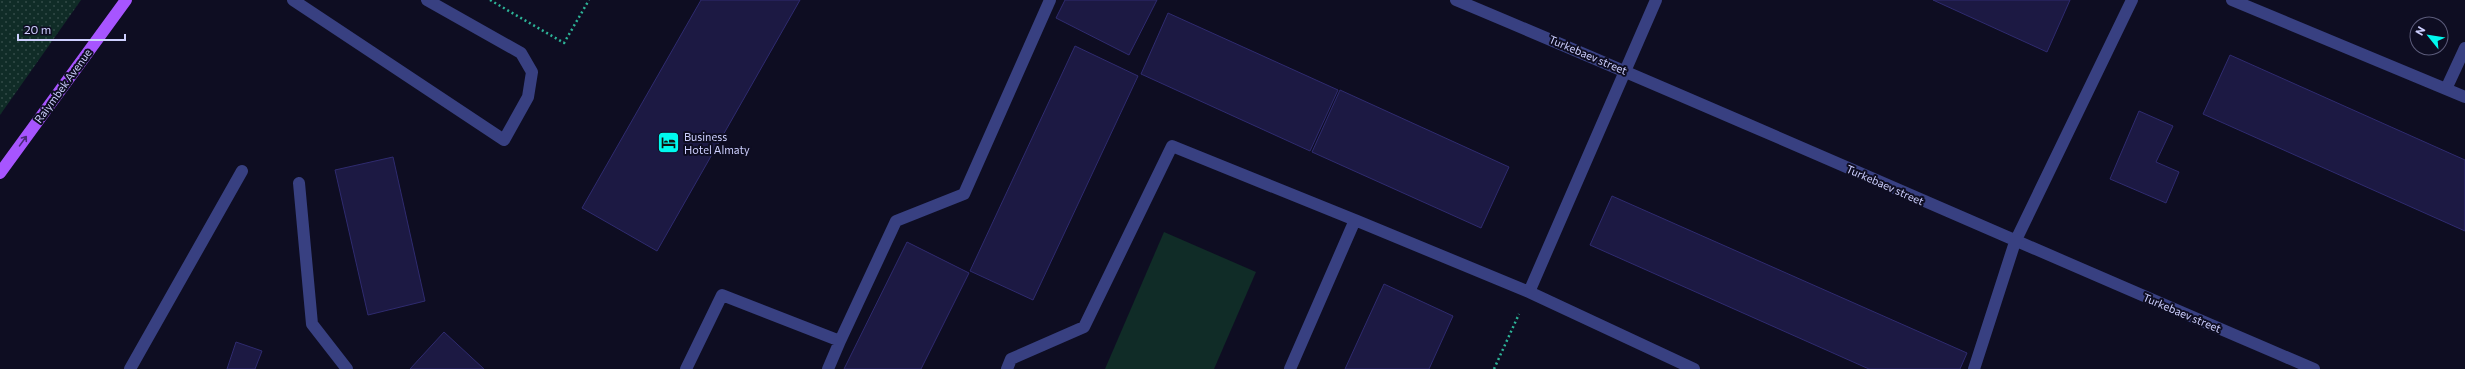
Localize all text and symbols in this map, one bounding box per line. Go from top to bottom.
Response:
scale bar [18,16,125,42]
north arrow [2409,16,2449,56]
text: 20 m [24,22,51,36]
text: N [2412,24,2428,38]
street label: Turkebaev street [1547,32,1630,77]
street label: Raiymbek Avenue [31,46,94,125]
hotel icon: Business Hotel Almaty [656,130,682,156]
place label: Business Hotel Almaty [684,130,750,156]
one-way arrow [19,136,27,147]
street label: Turkebaev street [1844,162,1926,208]
street label: Turkebaev street [2141,290,2224,335]

